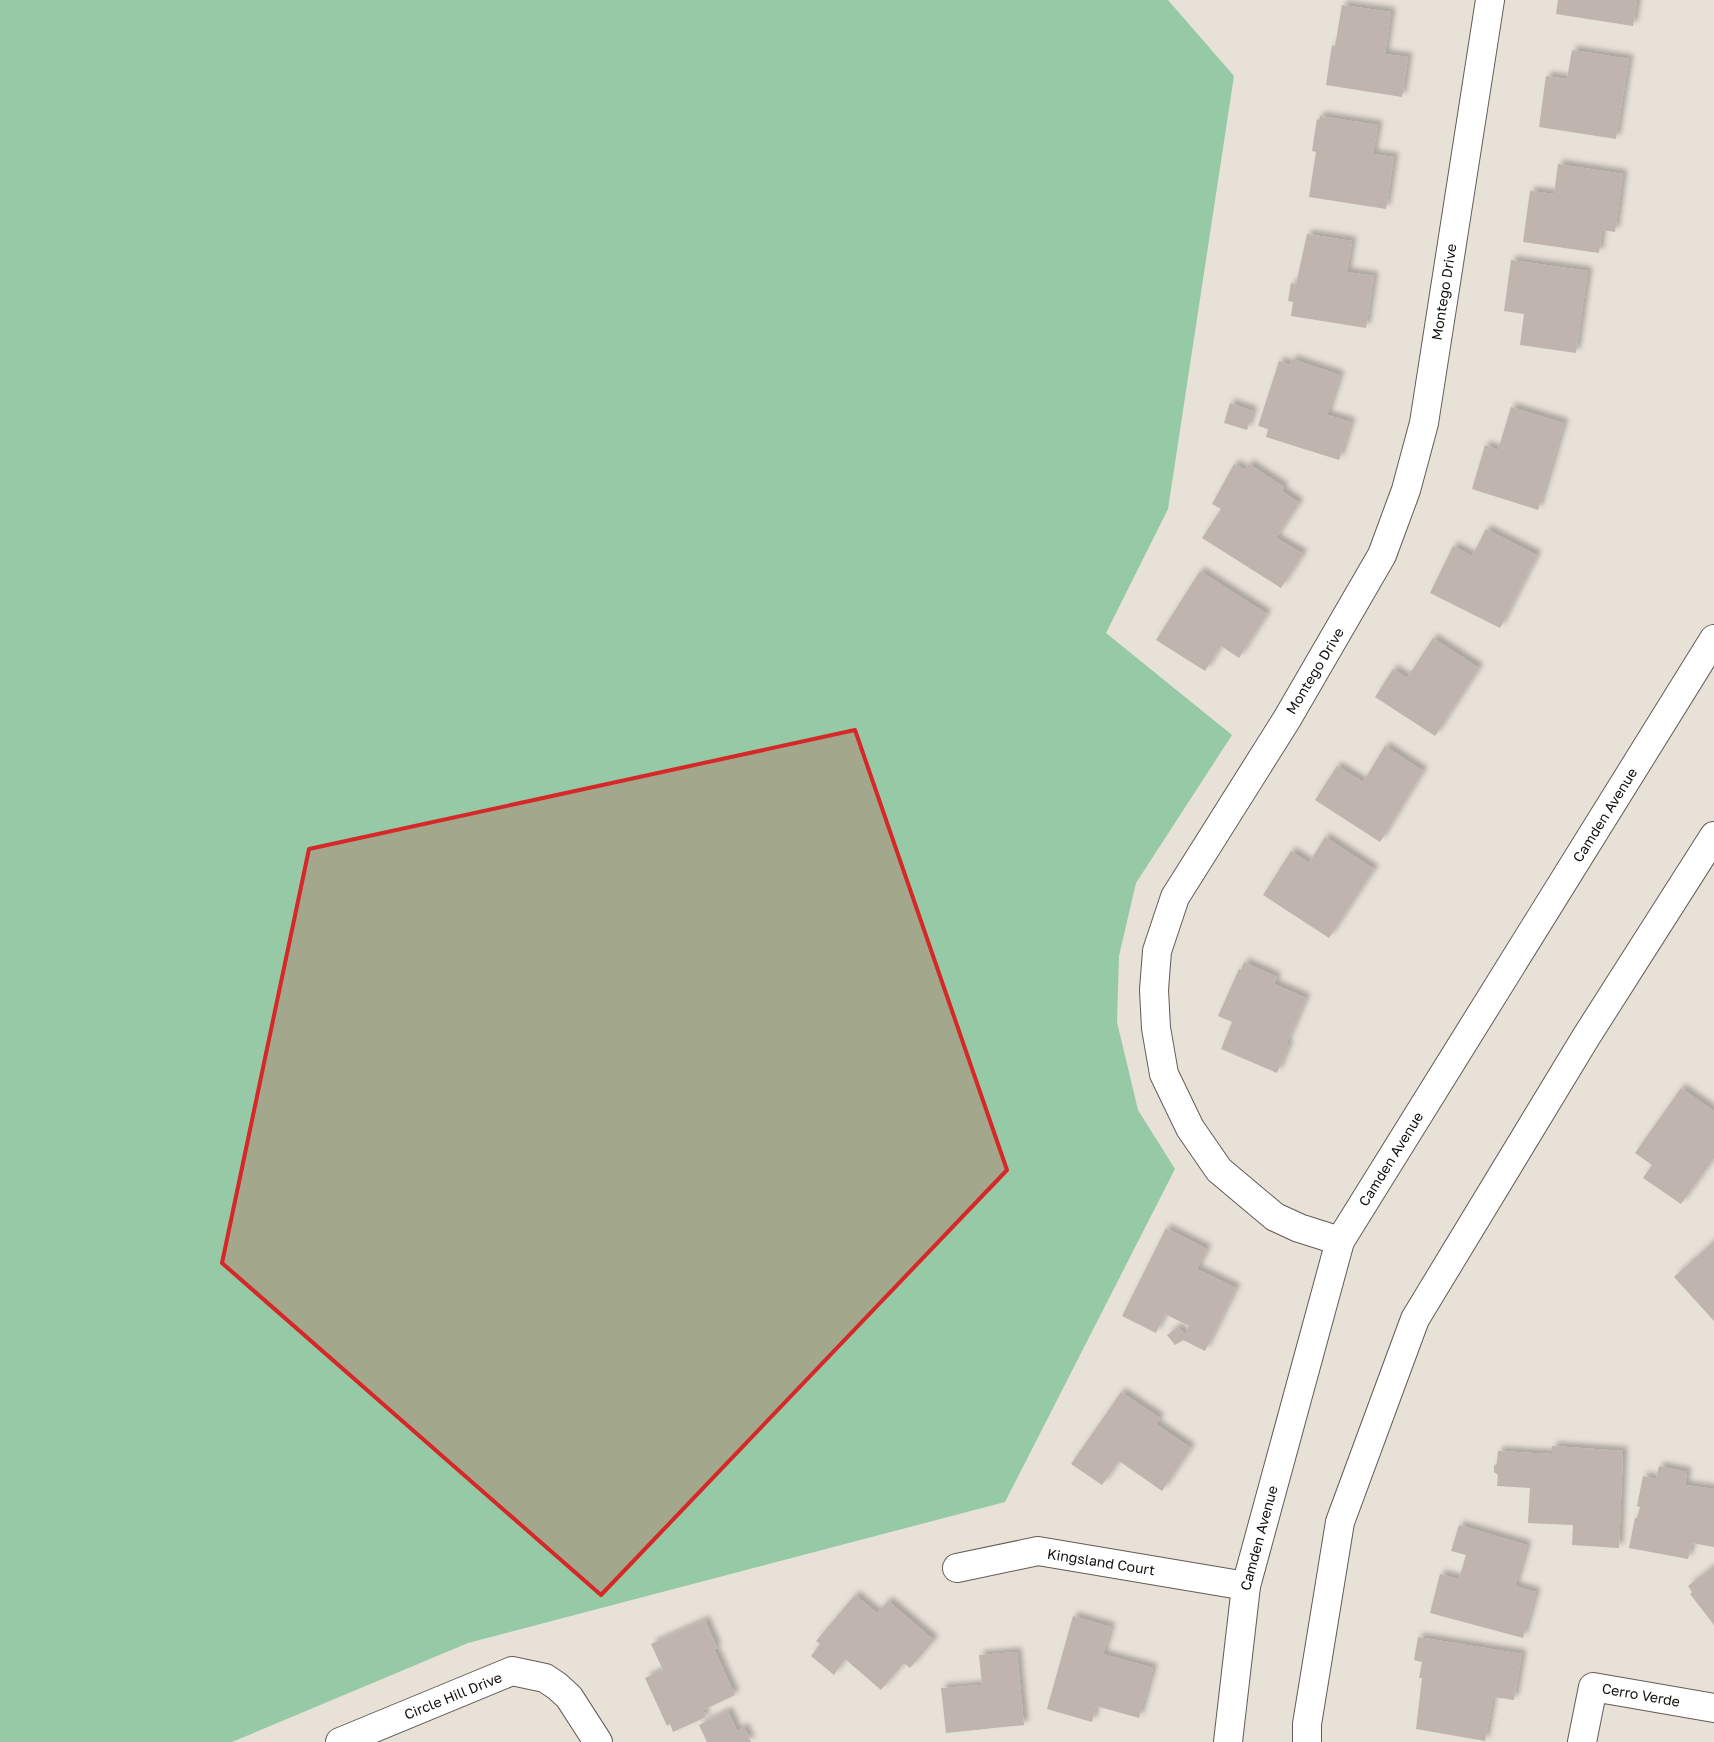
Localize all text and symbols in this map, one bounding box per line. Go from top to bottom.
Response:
street label: Montego Drive [1427,242,1460,342]
street label: Montego Drive [1282,624,1347,717]
street label: Camden Avenue [1569,764,1640,865]
street label: Camden Avenue [1355,1108,1426,1209]
street label: Camden Avenue [1236,1483,1281,1592]
street label: Kingsland Court [1046,1545,1156,1578]
street label: Circle Hill Drive [402,1668,504,1723]
street label: Cerro Verde [1601,1679,1681,1710]

